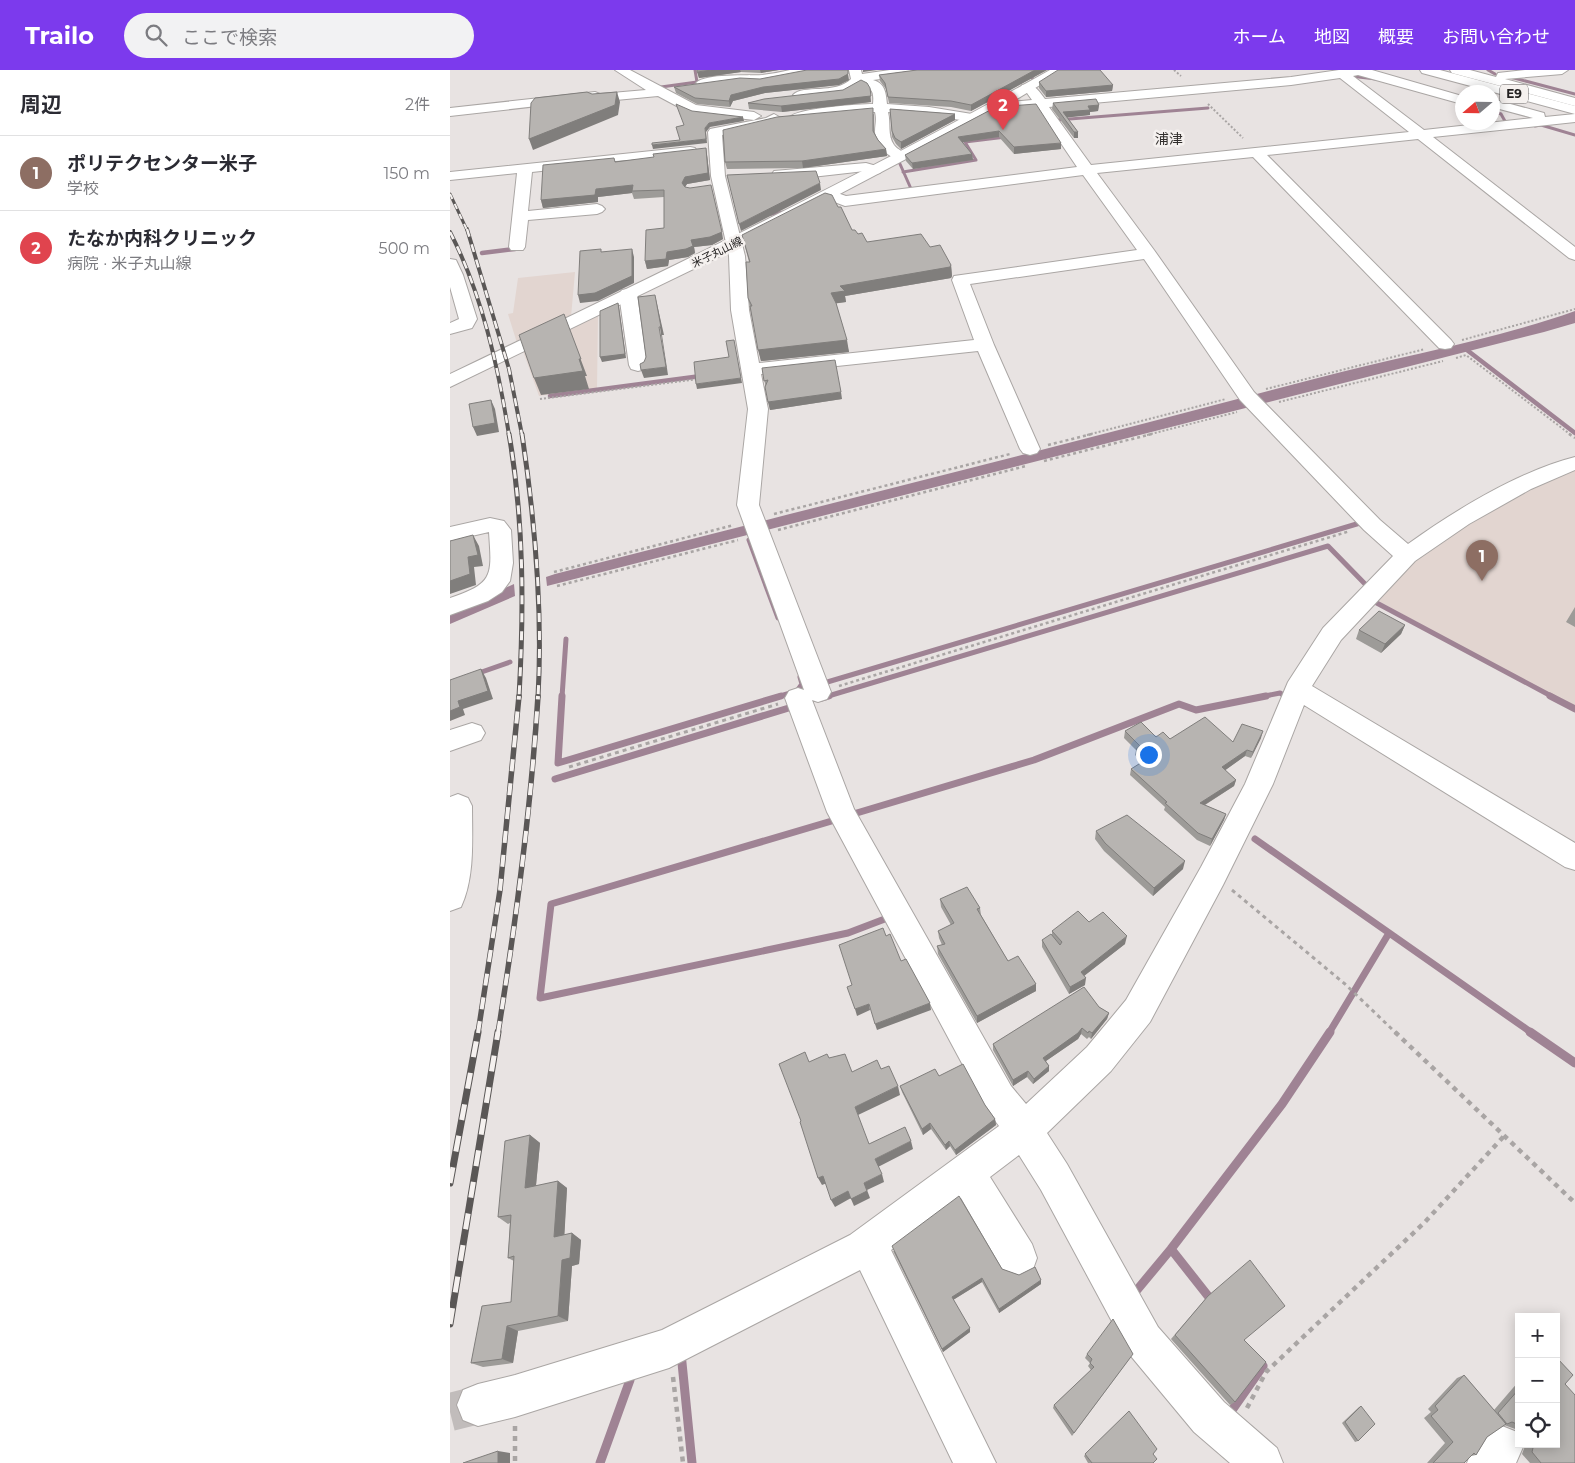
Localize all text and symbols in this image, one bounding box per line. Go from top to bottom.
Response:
search box [124,13,474,58]
text: Trailo [25,21,94,50]
icon: search [142,21,170,49]
text: ここで検索 [182,26,277,49]
text: ホーム [1233,26,1286,48]
text: 地図 [1314,26,1350,48]
text: 概要 [1378,26,1414,48]
text: お問い合わせ [1442,26,1550,48]
road number: E9 [1500,84,1528,104]
north arrow [1455,85,1500,130]
pin: 2 [987,89,1019,130]
text: 周辺 [20,92,62,117]
text: 2件 [405,95,430,114]
district label: 浦津 [1155,130,1183,148]
text: ポリテクセンター米子 [67,152,257,175]
text: 1 [33,164,39,183]
text: 150 m [383,164,430,183]
text: 学校 [67,179,99,198]
text: たなか内科クリニック [67,227,257,250]
street label: 米子丸山線 [689,234,745,270]
text: 2 [31,239,41,258]
text: 500 m [379,239,430,258]
text: 病院 · 米子丸山線 [67,254,191,273]
pin: 1 [1466,540,1498,581]
your location [1136,742,1162,768]
map controls [1515,1313,1560,1448]
button: + [1515,1313,1560,1358]
button: − [1515,1358,1560,1403]
button: locate [1515,1403,1560,1448]

